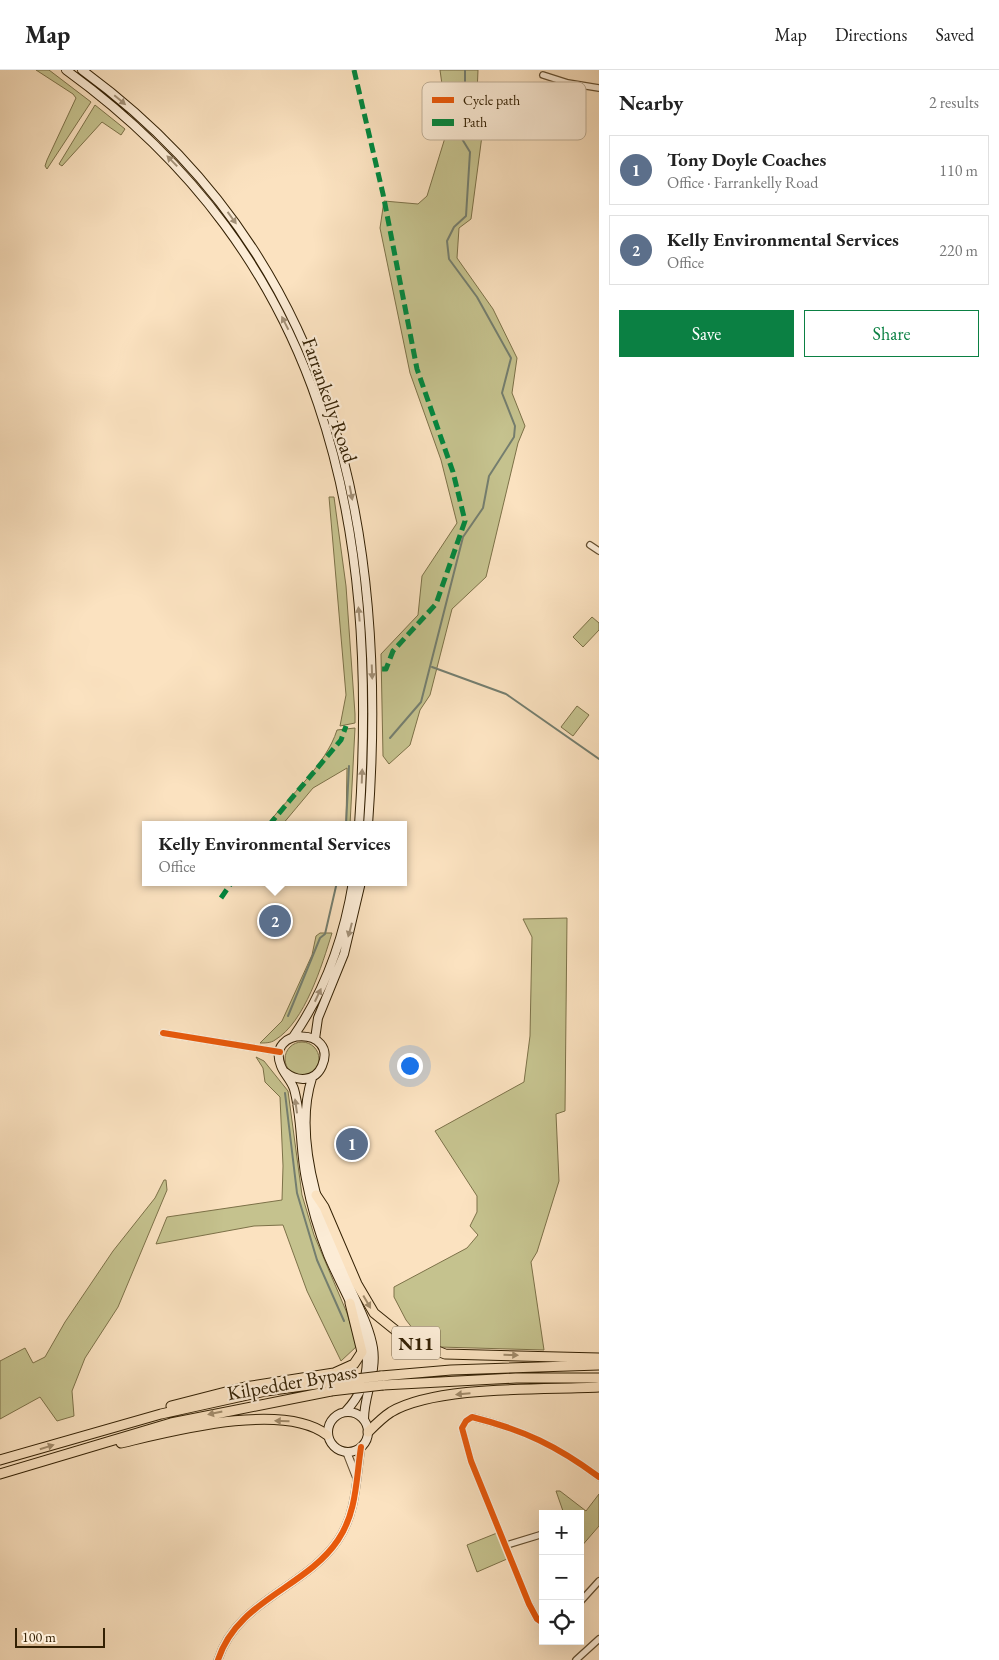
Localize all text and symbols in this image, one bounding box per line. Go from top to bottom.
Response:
text: Map [25,19,70,50]
text: Map [775,23,807,46]
text: Directions [835,23,907,46]
text: Saved [935,23,974,46]
legend [422,82,586,140]
text: Nearby [619,89,683,116]
text: Cycle path [463,91,520,109]
text: 2 results [929,92,979,113]
one-way arrow [114,94,126,106]
text: Path [463,113,487,131]
text: Tony Doyle Coaches [667,147,826,172]
one-way arrow [166,156,178,168]
text: 1 [632,160,640,181]
text: 110 m [939,160,978,181]
text: Office · Farrankelly Road [667,172,818,193]
one-way arrow [226,211,237,224]
text: Kelly Environmental Services [667,227,899,252]
text: 2 [632,240,640,261]
text: 220 m [939,240,978,261]
text: Office [667,252,704,273]
button: Save [619,310,794,357]
button: Share [804,310,979,357]
one-way arrow [281,315,289,330]
street label: Farrankelly Road [296,334,364,467]
one-way arrow [348,485,356,501]
one-way arrow [355,605,363,621]
one-way arrow [368,664,376,680]
one-way arrow [358,768,366,784]
popup [142,821,407,886]
text: Kelly Environmental Services [159,831,390,856]
text: Office [159,856,196,877]
pin: 2 [259,902,291,940]
one-way arrow [346,922,354,937]
one-way arrow [315,988,323,1002]
your location [397,1053,423,1079]
one-way arrow [292,1097,300,1113]
pin: 1 [336,1125,368,1163]
one-way arrow [363,1295,371,1309]
road number: N11 [392,1326,440,1360]
one-way arrow [503,1351,519,1359]
street label: Kilpedder Bypass [225,1358,359,1406]
one-way arrow [455,1391,471,1399]
one-way arrow [206,1410,222,1418]
one-way arrow [274,1417,290,1425]
one-way arrow [40,1443,55,1451]
map controls [539,1510,584,1645]
button: + [539,1510,584,1555]
button: − [539,1555,584,1600]
button: locate [539,1600,584,1645]
scale bar [15,1625,105,1648]
text: 100 m [22,1628,56,1646]

